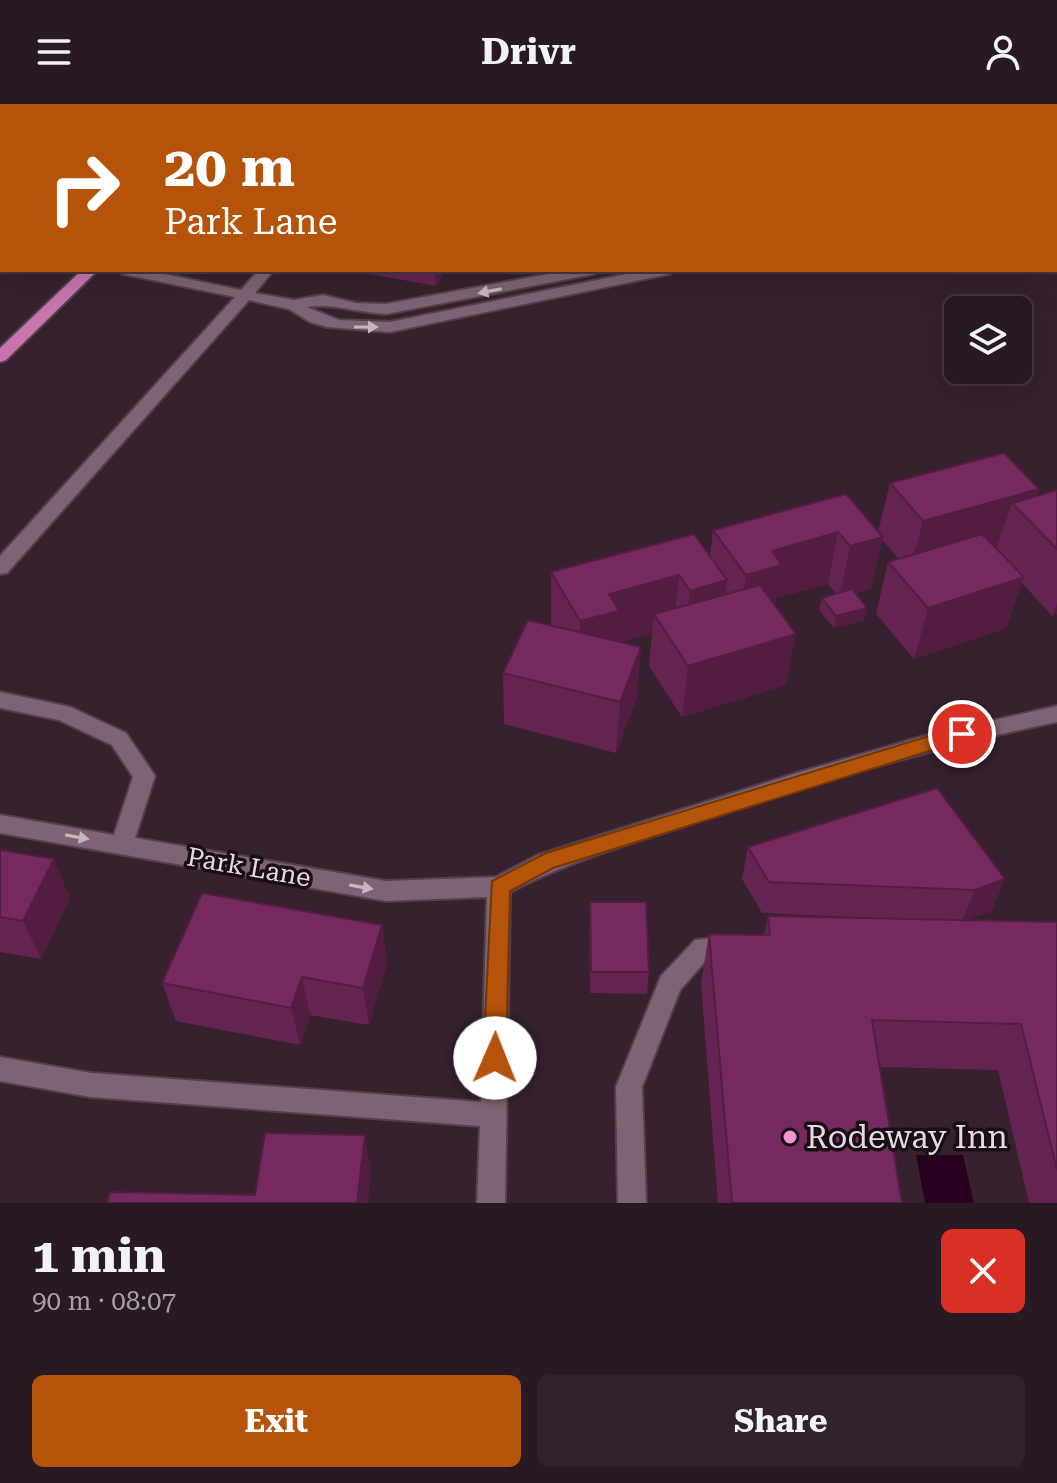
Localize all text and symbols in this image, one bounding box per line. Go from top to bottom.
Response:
icon: menu [32,30,76,74]
icon: person [981,30,1025,74]
text: Drivr [481,31,576,73]
text: 20 m [164,134,295,200]
icon: right [32,136,136,240]
text: Park Lane [164,201,338,243]
one-way arrow [477,285,502,298]
map controls [944,296,1032,384]
button: layers [944,296,1032,384]
one-way arrow [354,321,379,333]
pin [928,700,996,768]
icon: arrive [940,712,984,756]
one-way arrow [65,832,90,844]
street label: Park Lane [185,841,313,893]
one-way arrow [348,881,373,894]
position arrow [453,1016,537,1100]
place label: Rodeway Inn [806,1118,1008,1156]
marker: Rodeway Inn [781,1128,799,1146]
text: 1 min [32,1228,165,1284]
button: close [941,1229,1025,1313]
text: 90 m · 08:07 [32,1286,176,1316]
button: Exit [32,1375,521,1467]
button: Share [537,1375,1025,1467]

